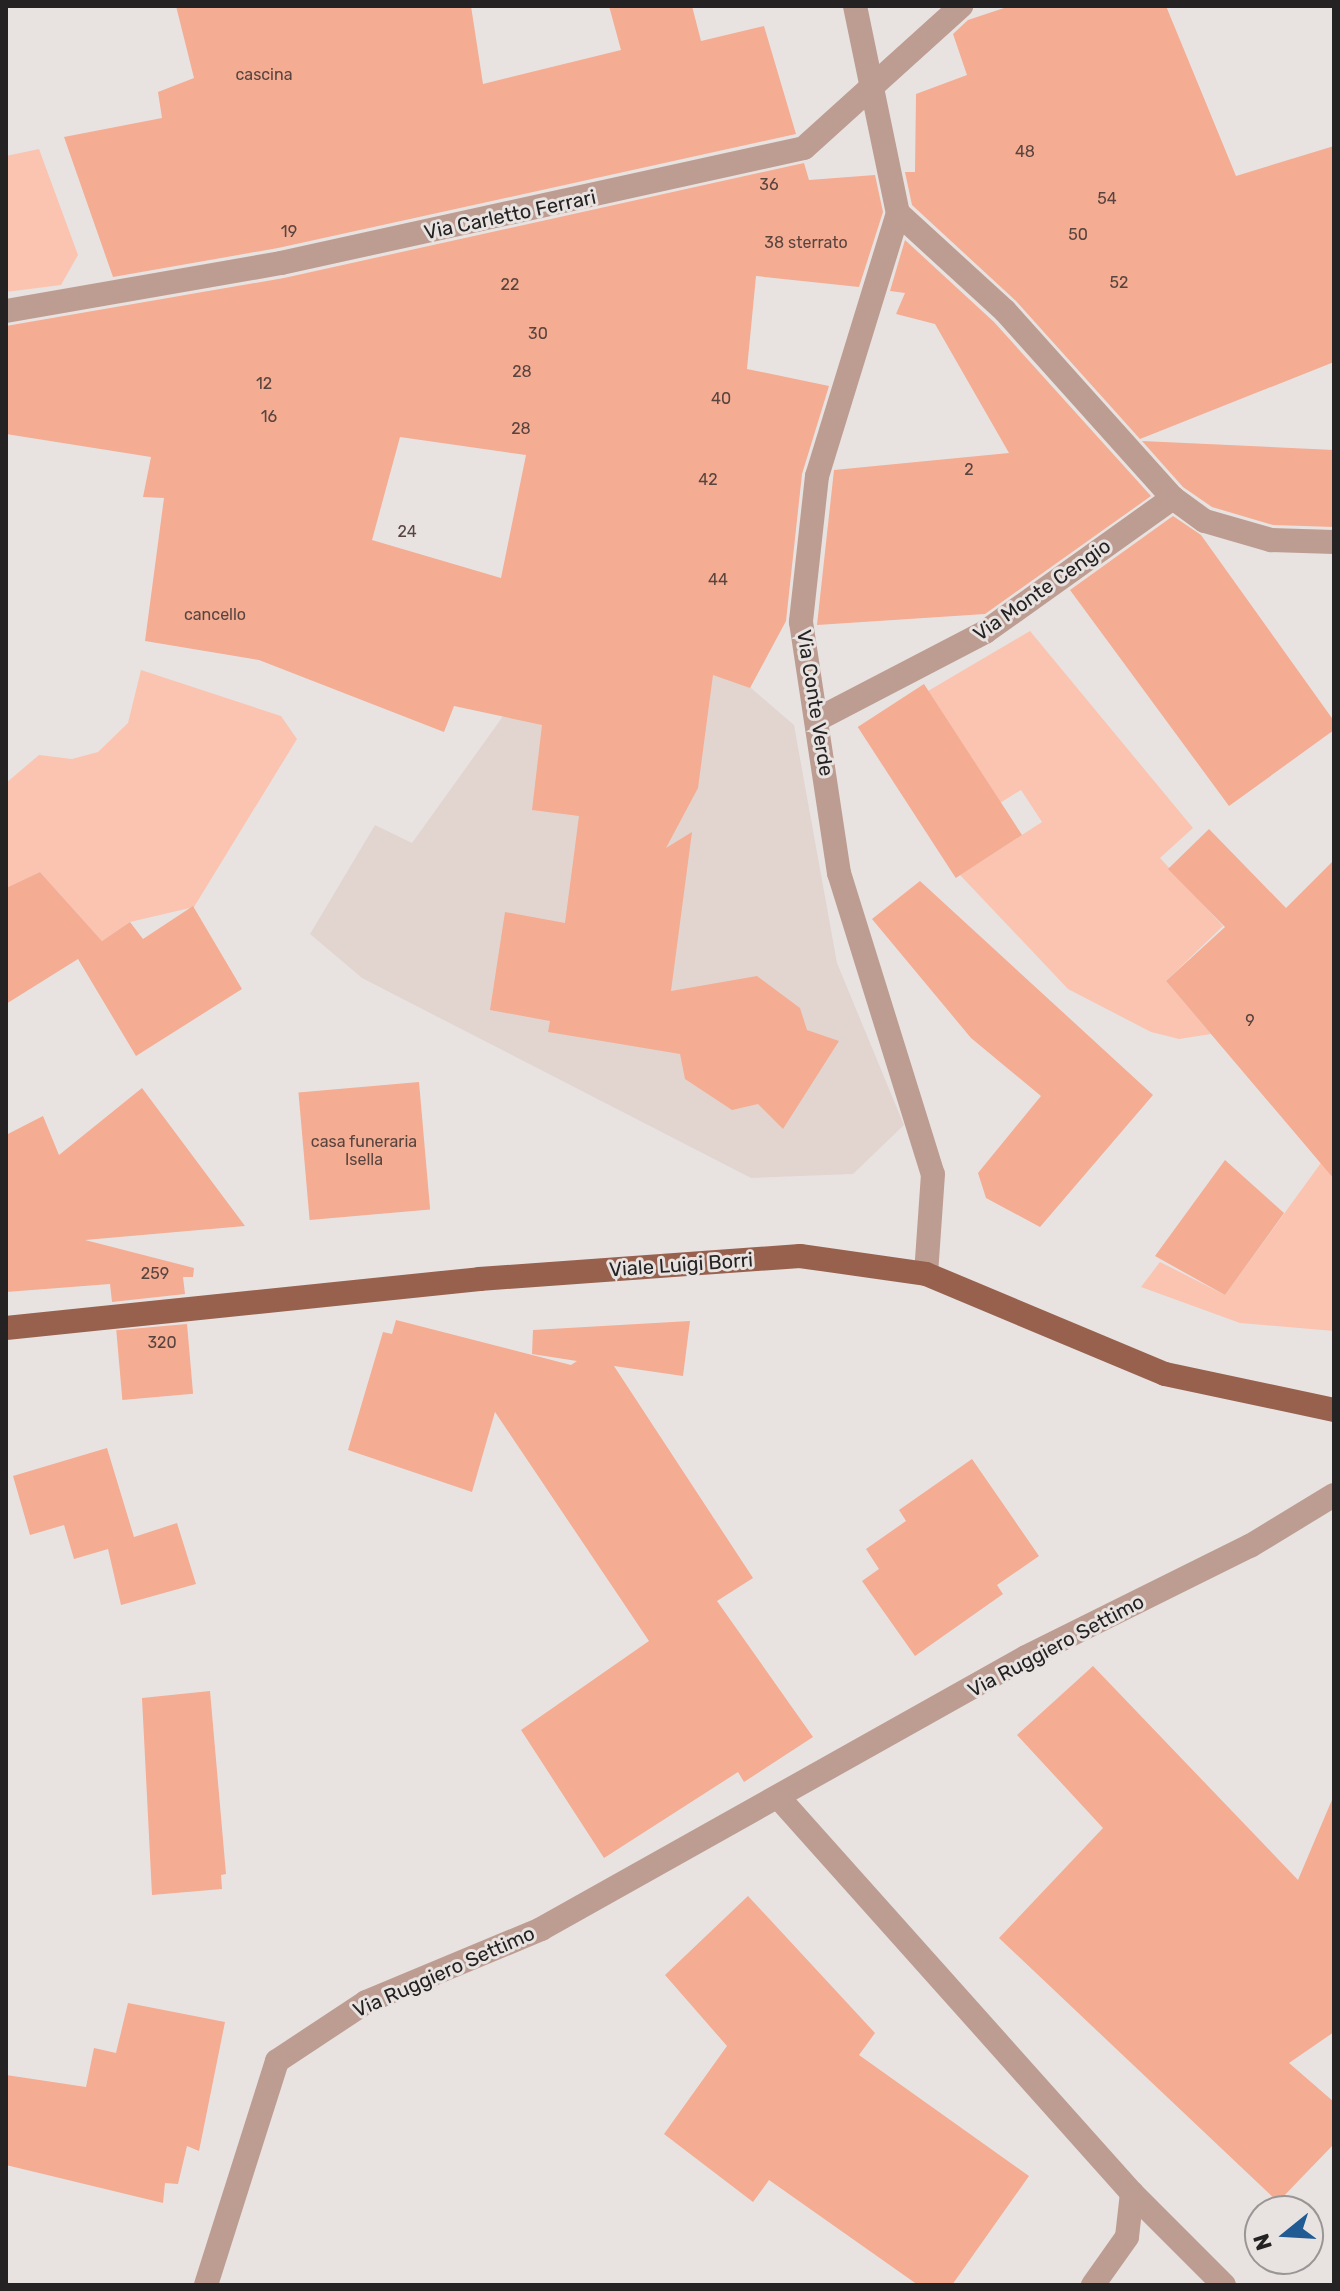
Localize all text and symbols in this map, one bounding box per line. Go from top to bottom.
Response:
house number: cascina [235,65,293,85]
house number: 48 [1015,142,1035,162]
house number: 36 [759,175,779,195]
street label: Via Carletto Ferrari [422,185,598,245]
house number: 54 [1097,189,1117,209]
house number: 19 [281,222,297,242]
house number: 50 [1068,225,1088,245]
house number: 38 sterrato [764,233,848,253]
house number: 52 [1110,273,1128,293]
house number: 22 [501,275,519,295]
house number: 30 [528,324,548,344]
house number: 28 [512,362,532,382]
house number: 12 [256,374,272,394]
house number: 40 [711,389,731,409]
house number: 16 [261,407,277,427]
house number: 28 [511,419,531,439]
house number: 2 [964,460,974,480]
house number: 42 [698,470,718,490]
house number: 24 [397,522,417,542]
street label: Via Monte Cengio [969,534,1115,646]
house number: 44 [708,570,728,590]
house number: cancello [184,605,246,625]
street label: Via Conte Verde [792,628,838,778]
house number: 9 [1245,1011,1255,1031]
house number: casa funeraria Isella [311,1132,417,1170]
street label: Viale Luigi Borri [608,1248,754,1282]
house number: 259 [141,1264,169,1284]
house number: 320 [147,1333,177,1353]
street label: Via Ruggiero Settimo [964,1589,1148,1703]
street label: Via Ruggiero Settimo [350,1921,538,2023]
north arrow [1244,2195,1324,2275]
text: N [1247,2230,1278,2254]

